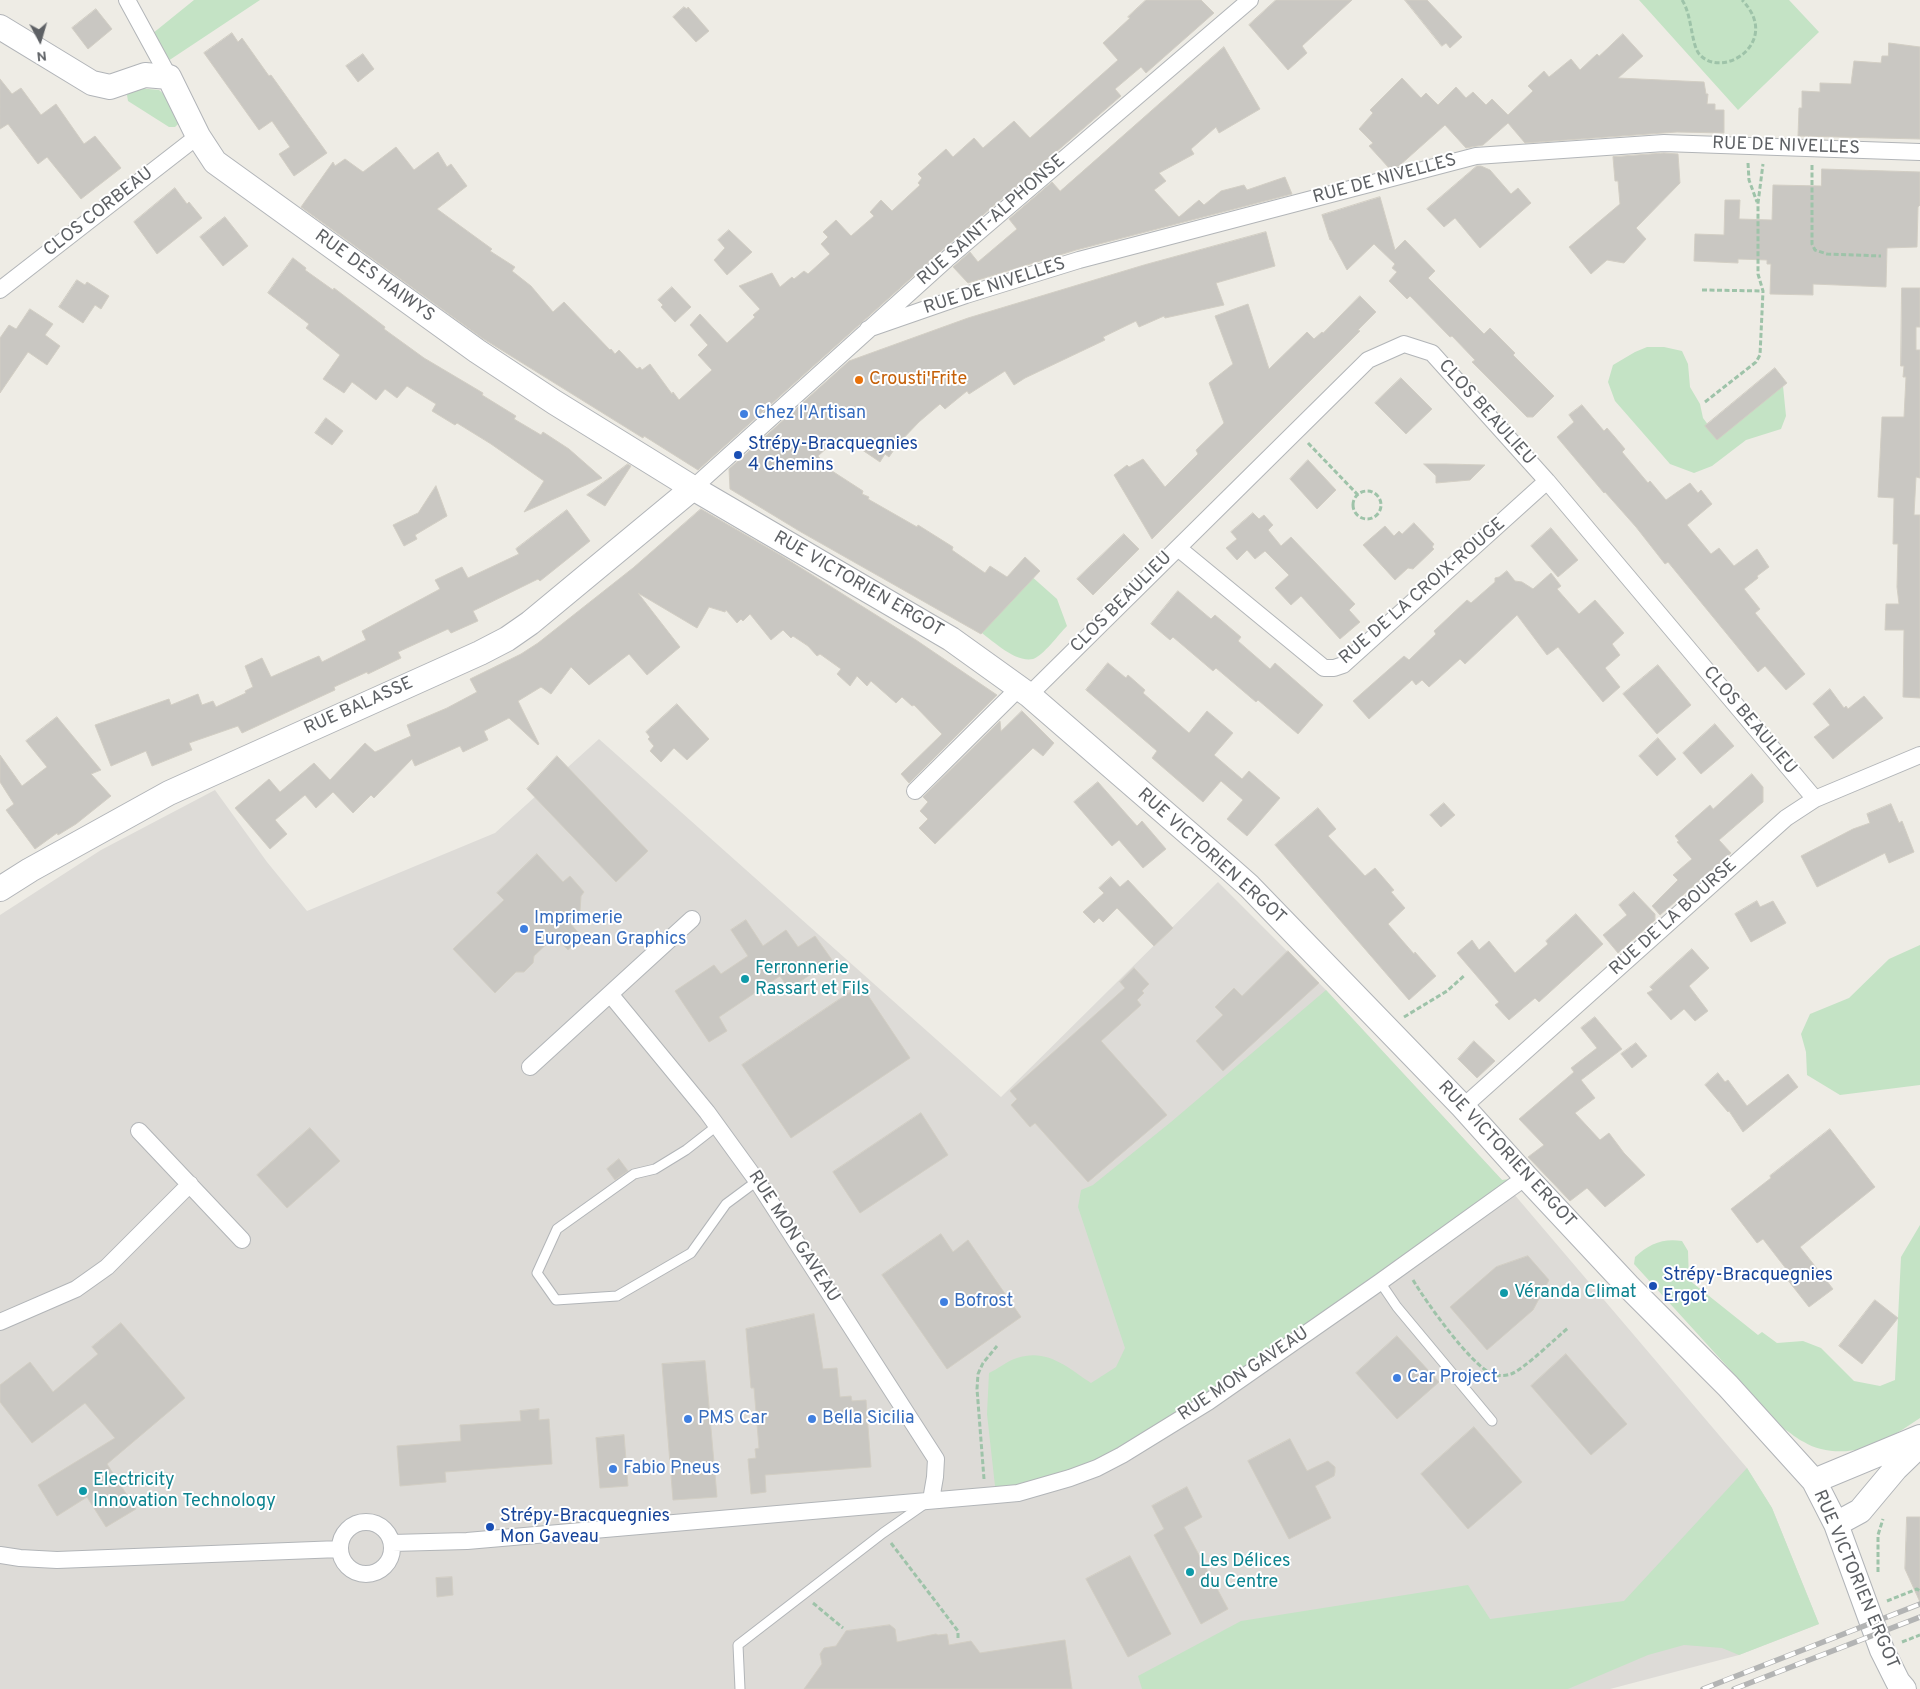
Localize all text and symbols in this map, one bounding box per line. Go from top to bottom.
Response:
north arrow [15,15,65,65]
text: N [36,46,48,64]
street label: RUE DE NIVELLES [1712,134,1860,160]
street label: RUE DE NIVELLES [1311,150,1459,210]
street label: RUE SAINT-ALPHONSE [914,151,1070,291]
street label: CLOS CORBEAU [40,164,158,262]
street label: RUE DES HAIWYS [310,226,438,328]
street label: RUE DE NIVELLES [921,254,1069,320]
street label: CLOS BEAULIEU [1433,356,1539,470]
place label: Crousti'Frite [869,369,967,391]
marker: Crousti'Frite [853,374,865,386]
place label: Chez l'Artisan [754,403,866,425]
marker: Chez l'Artisan [738,408,750,420]
place label: Strépy-Bracquegnies 4 Chemins [748,434,918,476]
marker: Strépy-Bracquegnies 4 Chemins [732,449,744,461]
street label: RUE DE LA CROIX-ROUGE [1336,514,1510,670]
street label: RUE VICTORIEN ERGOT [769,528,947,642]
street label: CLOS BEAULIEU [1067,548,1177,658]
street label: CLOS BEAULIEU [1698,663,1800,779]
street label: RUE BALASSE [301,673,417,741]
street label: RUE VICTORIEN ERGOT [1132,785,1290,929]
street label: RUE DE LA BOURSE [1606,855,1742,981]
place label: Imprimerie European Graphics [534,908,687,951]
marker: Imprimerie European Graphics [518,923,530,935]
place label: Ferronnerie Rassart et Fils [755,958,869,1001]
marker: Ferronnerie Rassart et Fils [739,973,751,985]
street label: RUE VICTORIEN ERGOT [1432,1077,1580,1233]
street label: RUE MON GAVEAU [742,1167,844,1307]
place label: Strépy-Bracquegnies Ergot [1663,1265,1833,1308]
marker: Strépy-Bracquegnies Ergot [1647,1280,1659,1292]
place label: Véranda Climat [1514,1282,1637,1304]
marker: Véranda Climat [1498,1287,1510,1299]
place label: Bofrost [954,1291,1013,1313]
marker: Bofrost [938,1296,950,1308]
street label: RUE MON GAVEAU [1175,1323,1313,1427]
place label: Car Project [1407,1367,1498,1389]
marker: Car Project [1391,1372,1403,1384]
place label: PMS Car [698,1408,767,1430]
place label: Bella Sicilia [822,1408,914,1430]
marker: PMS Car [682,1413,694,1425]
marker: Bella Sicilia [806,1413,818,1425]
place label: Fabio Pneus [623,1458,720,1480]
marker: Fabio Pneus [607,1463,619,1475]
place label: Electricity Innovation Technology [93,1470,276,1512]
marker: Electricity Innovation Technology [77,1485,89,1497]
street label: RUE VICTORIEN ERGOT [1807,1487,1903,1673]
place label: Strépy-Bracquegnies Mon Gaveau [500,1506,670,1548]
marker: Strépy-Bracquegnies Mon Gaveau [484,1521,496,1533]
place label: Les Délices du Centre [1200,1551,1290,1594]
marker: Les Délices du Centre [1184,1566,1196,1578]

